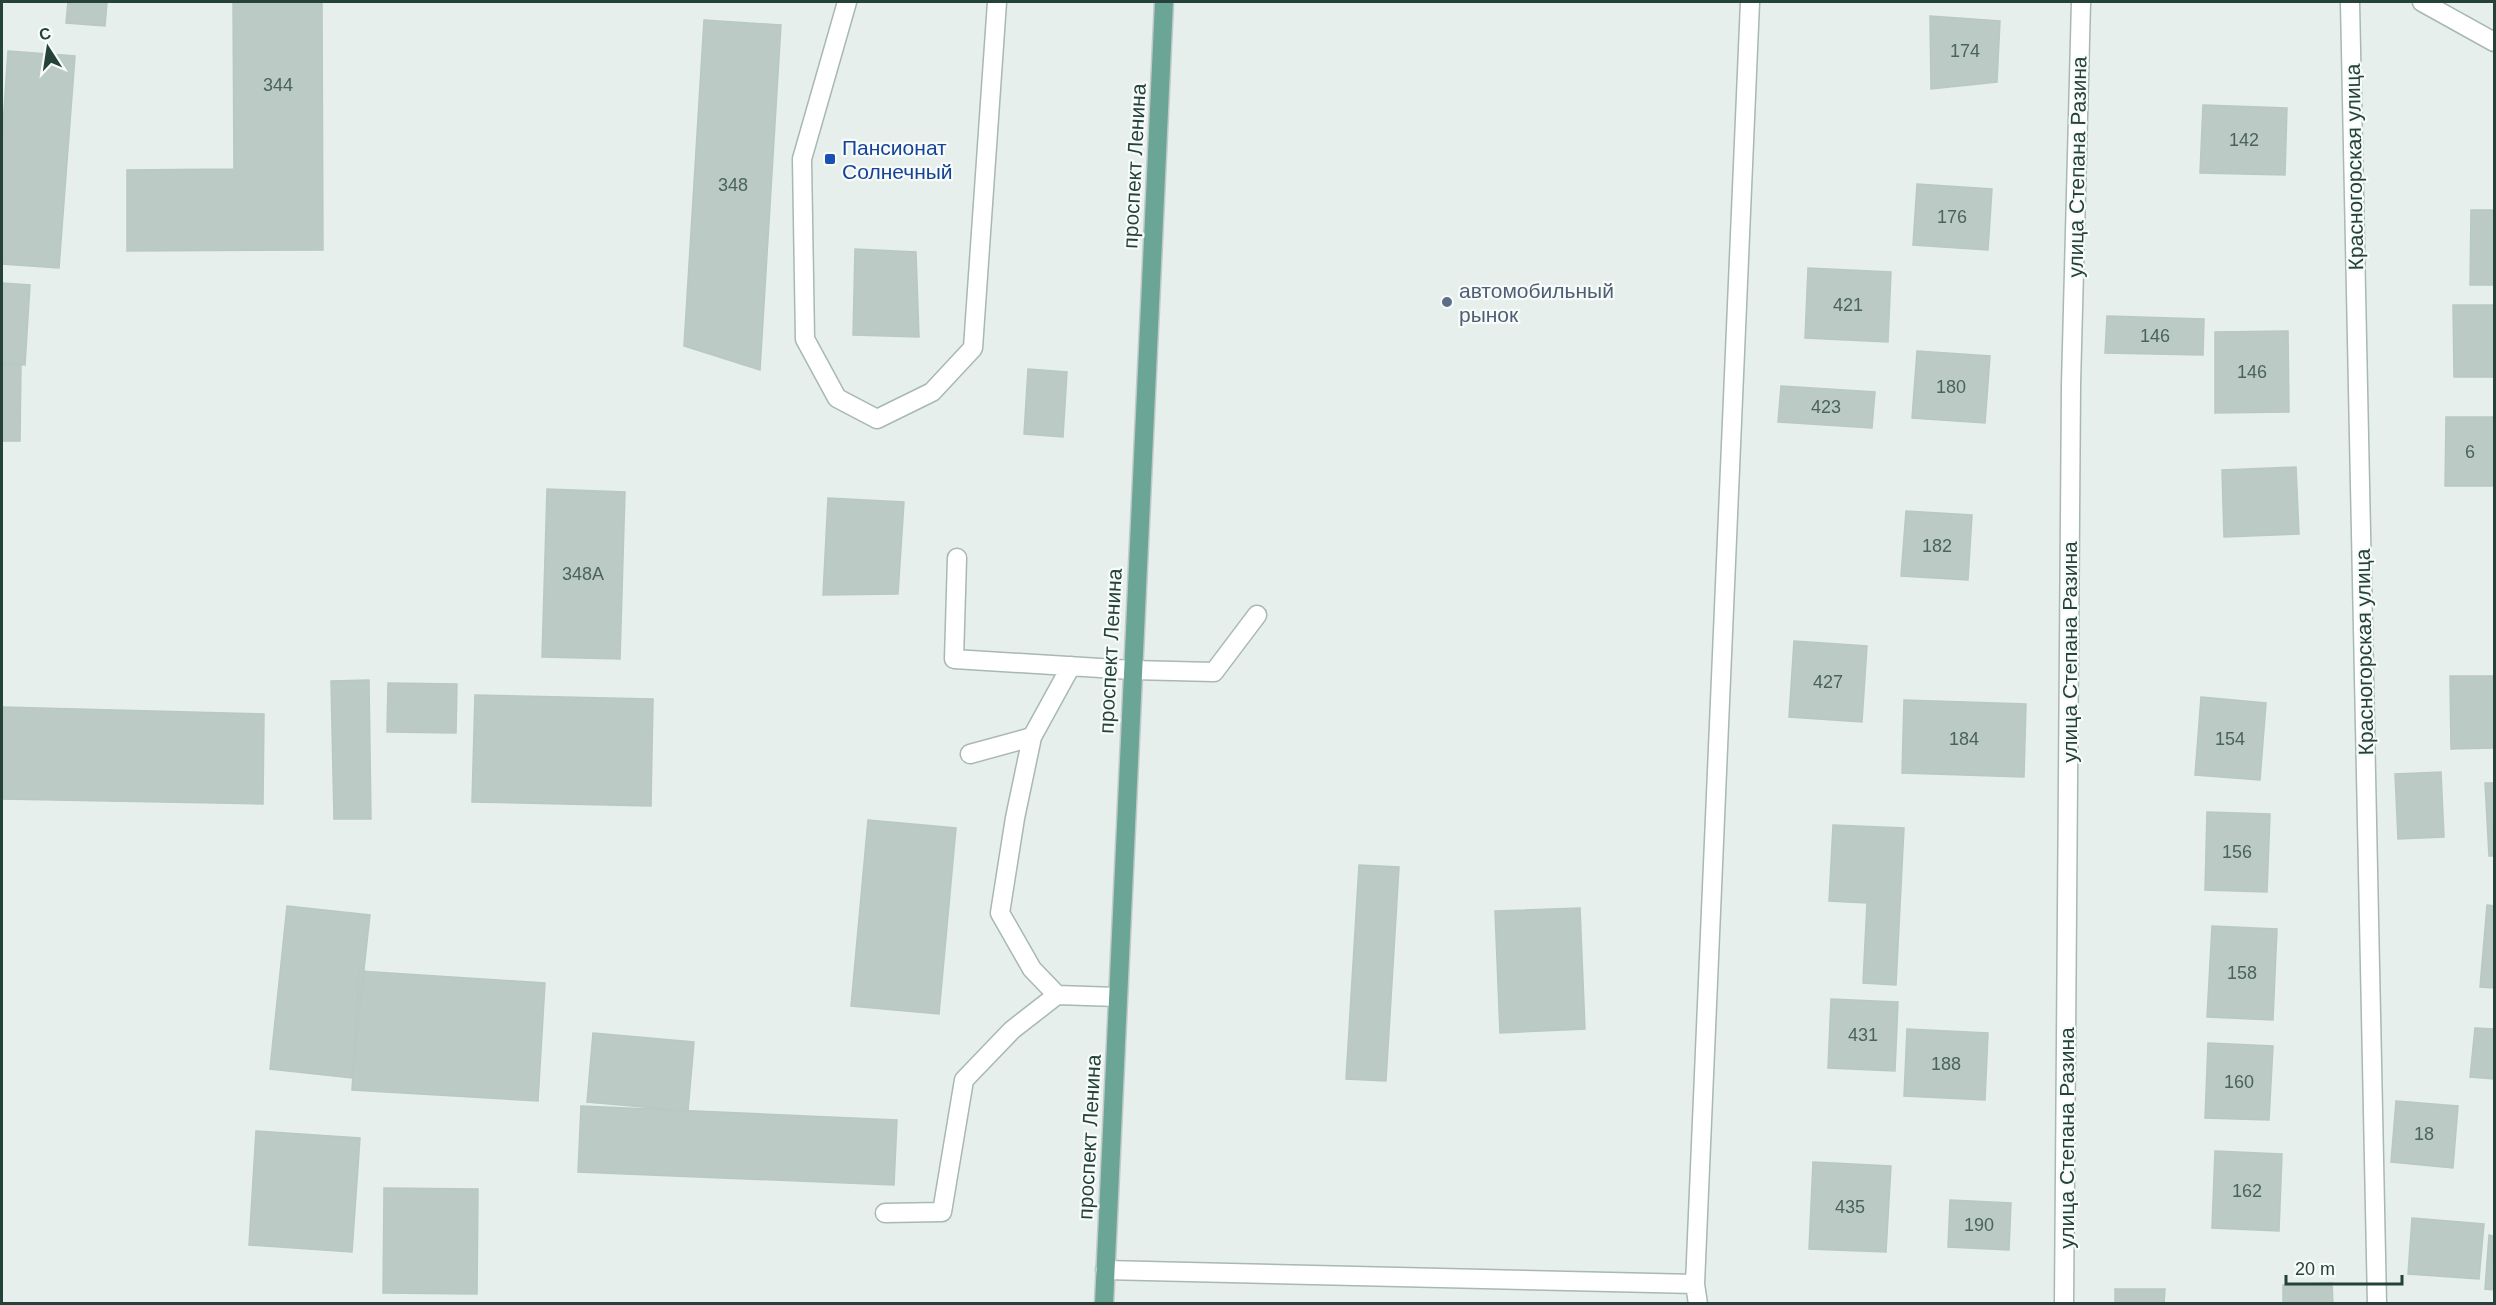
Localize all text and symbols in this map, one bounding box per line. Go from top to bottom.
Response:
north arrow [18,18,78,78]
text: С [38,24,53,43]
house number: 174 [1950,41,1980,61]
street label: улица Степана Разина [2064,56,2090,278]
street label: Красногорская улица [2341,63,2367,271]
house number: 344 [263,75,293,95]
street label: проспект Ленина [1118,83,1150,249]
house number: 142 [2229,130,2259,150]
place label: Пансионат Солнечный [842,136,953,183]
marker: Пансионат Солнечный [823,152,837,166]
house number: 348 [718,175,748,195]
house number: 176 [1937,207,1967,227]
place label: автомобильный рынок [1459,279,1614,326]
marker: автомобильный рынок [1440,295,1454,309]
house number: 421 [1833,295,1863,315]
house number: 146 [2140,326,2170,346]
house number: 146 [2237,362,2267,382]
house number: 180 [1936,377,1966,397]
house number: 423 [1811,397,1841,417]
house number: 6 [2465,442,2475,462]
house number: 182 [1922,536,1952,556]
street label: улица Степана Разина [2058,541,2081,763]
street label: Красногорская улица [2351,548,2377,756]
house number: 348А [562,564,604,584]
street label: проспект Ленина [1094,568,1126,734]
house number: 427 [1813,672,1843,692]
house number: 184 [1949,729,1979,749]
house number: 154 [2215,729,2245,749]
house number: 156 [2222,842,2252,862]
house number: 158 [2227,963,2257,983]
house number: 431 [1848,1025,1878,1045]
street label: улица Степана Разина [2055,1027,2078,1249]
street label: проспект Ленина [1073,1054,1105,1220]
house number: 188 [1931,1054,1961,1074]
house number: 160 [2224,1072,2254,1092]
house number: 18 [2414,1124,2434,1144]
house number: 162 [2232,1181,2262,1201]
house number: 435 [1835,1197,1865,1217]
house number: 190 [1964,1215,1994,1235]
scale bar [2286,1248,2402,1286]
text: 20 m [2295,1259,2335,1279]

